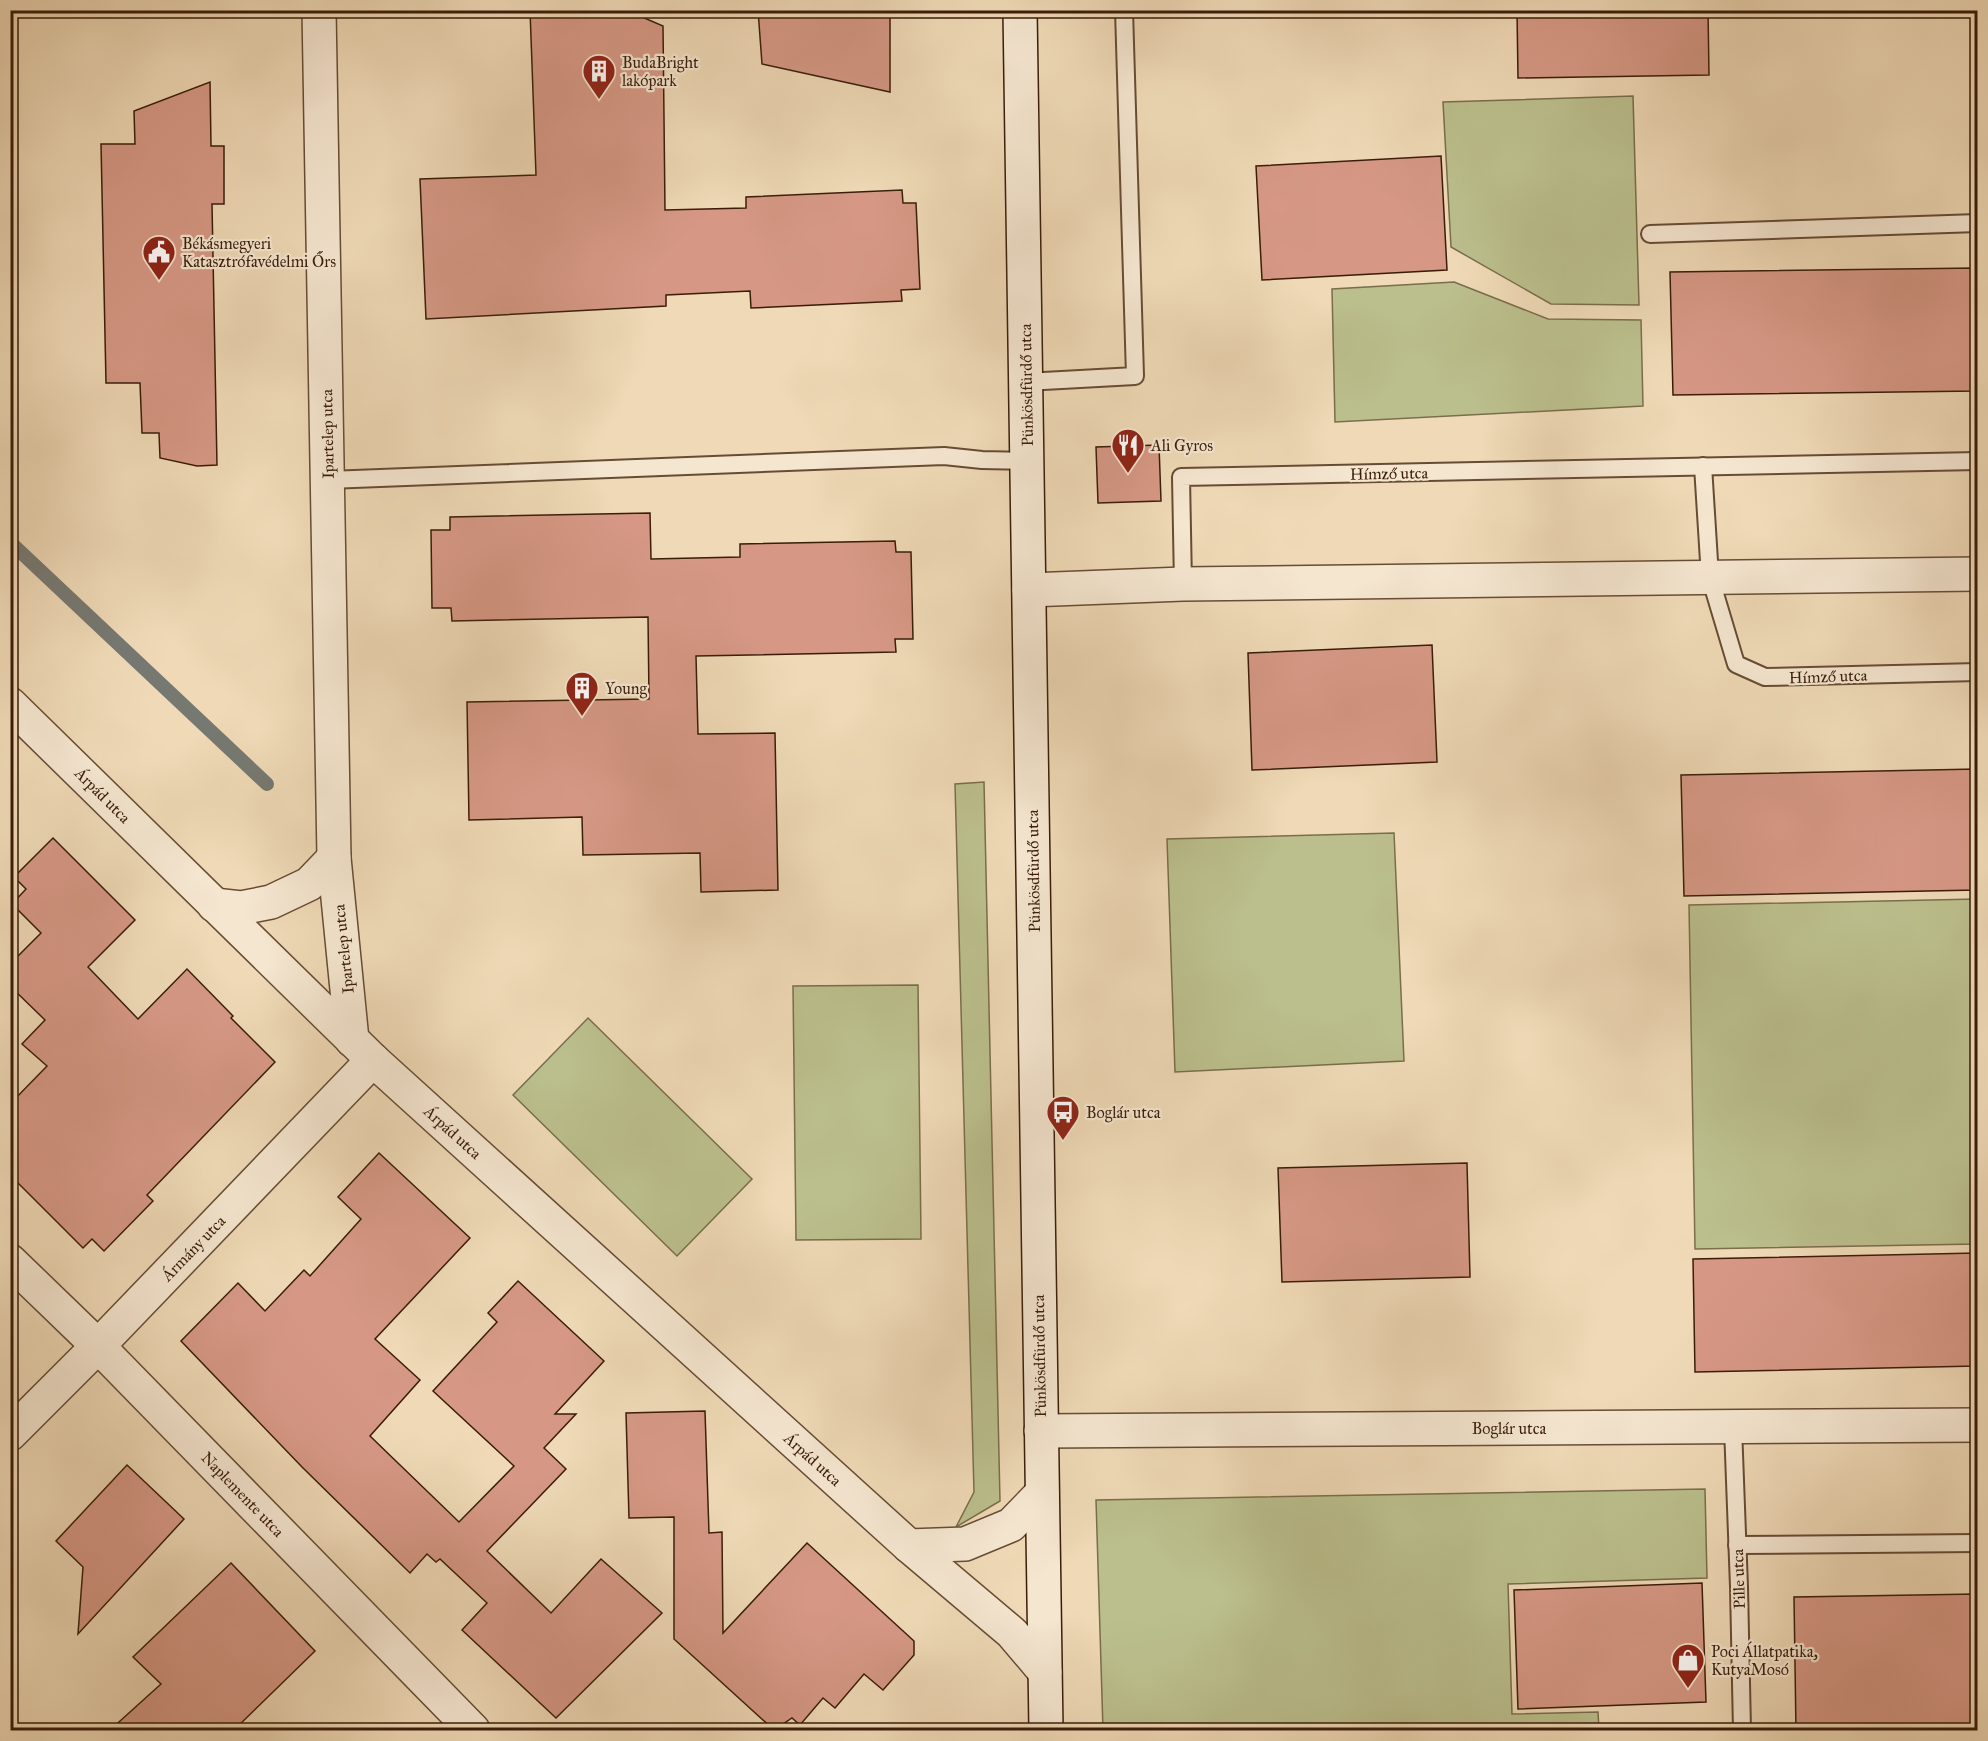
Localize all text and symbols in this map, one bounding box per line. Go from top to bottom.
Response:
building icon: BudaBright lakópark [581,53,617,100]
place label: BudaBright lakópark [622,53,699,90]
public building icon: Békásmegyeri Katasztrófavédelmi Őrs [141,234,177,281]
place label: Békásmegyeri Katasztrófavédelmi Őrs [182,234,336,271]
street label: Pünkösdfürdő utca [1016,323,1037,447]
street label: Ipartelep utca [317,389,338,479]
restaurant icon: Ali Gyros [1110,427,1146,474]
place label: Ali Gyros [1150,436,1213,455]
street label: Hímző utca [1350,463,1429,484]
street label: Hímző utca [1788,666,1868,687]
building icon: Young [564,670,600,717]
place label: Young [605,679,647,699]
street label: Árpád utca [70,762,135,827]
street label: Pünkösdfürdő utca [1023,809,1044,933]
street label: Ipartelep utca [329,903,358,995]
bus stop icon: Boglár utca [1045,1094,1081,1141]
street label: Árpád utca [419,1100,486,1163]
place label: Boglár utca [1086,1103,1161,1123]
street label: Ármány utca [156,1211,230,1286]
street label: Pünkösdfürdő utca [1029,1294,1050,1418]
street label: Boglár utca [1472,1419,1546,1439]
street label: Árpád utca [779,1427,846,1490]
street label: Naplemente utca [197,1448,288,1541]
street label: Pille utca [1728,1548,1749,1609]
place label: Poci Állatpatika, KutyaMosó [1711,1641,1818,1679]
shop icon: Poci Állatpatika, KutyaMosó [1670,1642,1706,1689]

